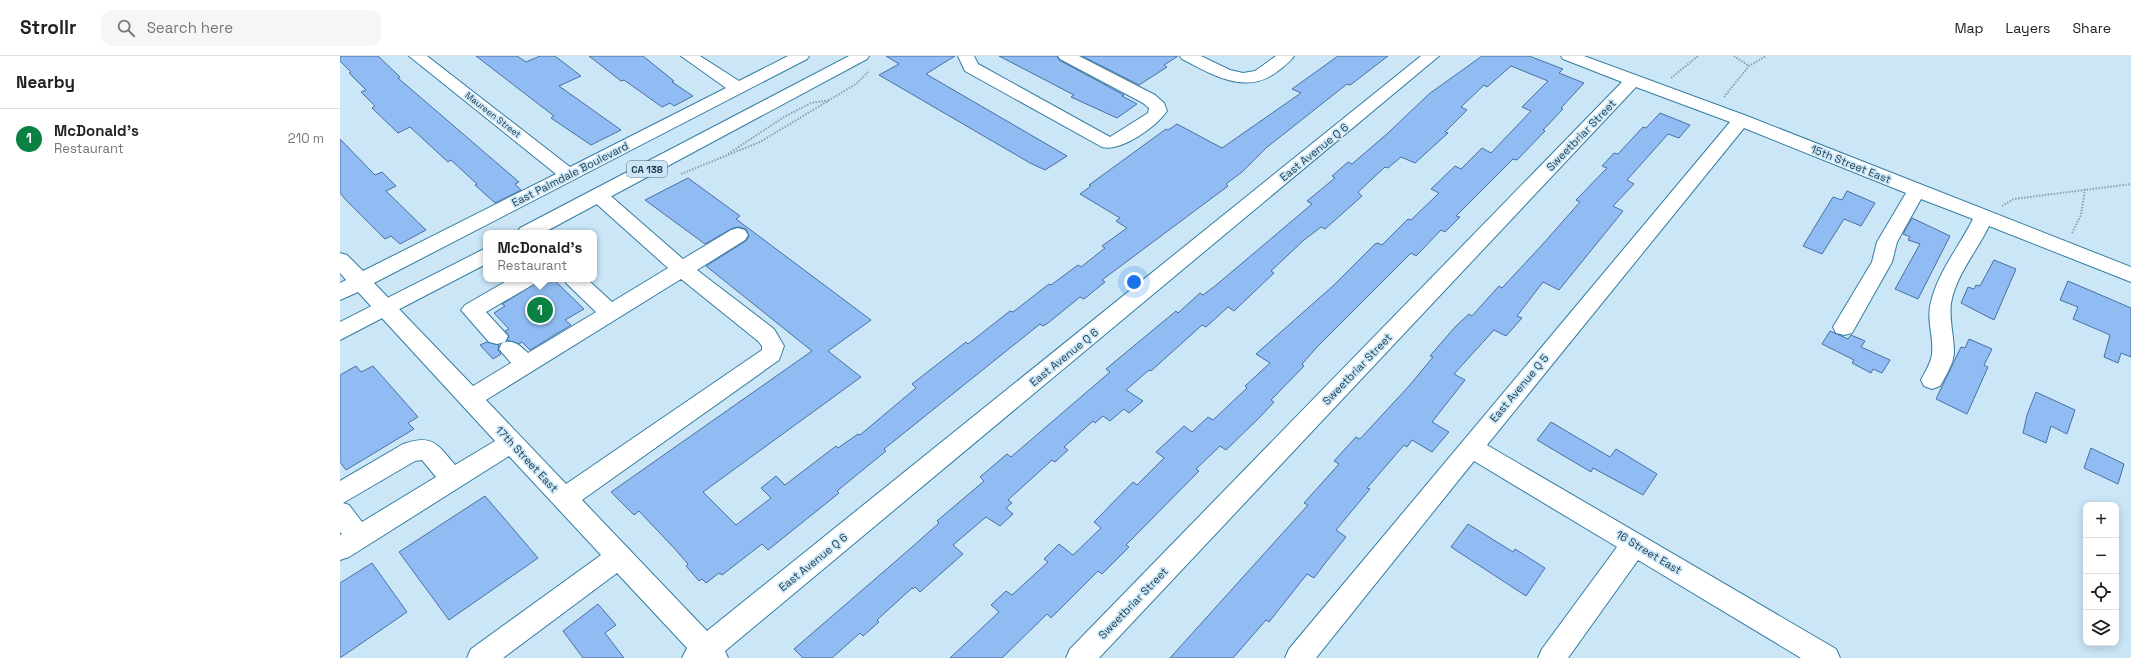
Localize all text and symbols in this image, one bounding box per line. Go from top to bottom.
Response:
search box [101,10,381,46]
text: Strollr [20,15,77,40]
icon: search [115,17,137,39]
text: Search here [147,18,233,37]
text: Map [1954,19,1984,37]
text: Layers [2006,19,2050,37]
text: Share [2072,19,2111,37]
text: Nearby [16,71,75,93]
street label: Maureen Street [463,89,523,141]
street label: Sweetbriar Street [1543,96,1619,174]
street label: East Avenue Q 6 [1277,120,1351,184]
text: McDonald's [54,121,139,140]
text: 1 [26,130,32,147]
text: 210 m [288,130,324,147]
street label: East Palmdale Boulevard [509,138,631,210]
text: Restaurant [54,140,124,157]
street label: 15th Street East [1809,142,1893,186]
road number: CA 138 [627,161,667,177]
popup [483,230,597,282]
text: McDonald's [498,238,582,257]
text: Restaurant [498,257,567,274]
your location [1124,272,1144,292]
pin: 1 [527,295,553,325]
street label: East Avenue Q 6 [1027,325,1101,389]
street label: Sweetbriar Street [1319,330,1395,408]
street label: East Avenue Q 5 [1487,351,1552,425]
street label: 17th Street East [493,423,561,495]
map controls [2083,502,2119,646]
button: + [2083,502,2119,538]
street label: 16 Street East [1614,527,1684,577]
street label: East Avenue Q 6 [776,530,850,594]
button: − [2083,538,2119,574]
street label: Sweetbriar Street [1095,564,1171,642]
button: locate [2083,574,2119,610]
button: layers [2083,610,2119,646]

